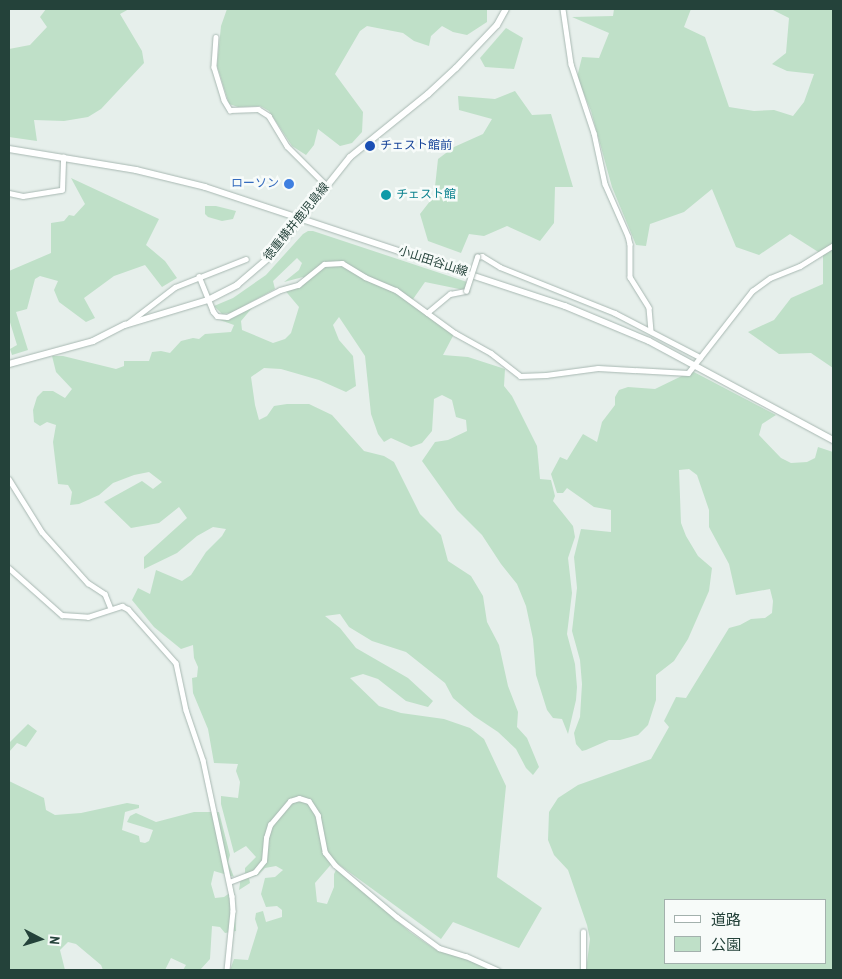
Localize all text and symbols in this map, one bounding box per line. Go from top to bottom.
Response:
place label: チェスト館前 [380,139,452,153]
marker: チェスト館前 [364,140,376,152]
place label: ローソン [231,177,279,191]
marker: ローソン [283,178,295,190]
street label: 徳重横井鹿児島線 [261,180,333,264]
place label: チェスト館 [396,188,456,202]
marker: チェスト館 [380,189,392,201]
street label: 小山田谷山線 [397,244,469,280]
legend [664,899,827,964]
text: 道路 [711,909,741,930]
north arrow [15,914,65,964]
text: 公園 [711,934,741,955]
text: N [46,935,64,945]

